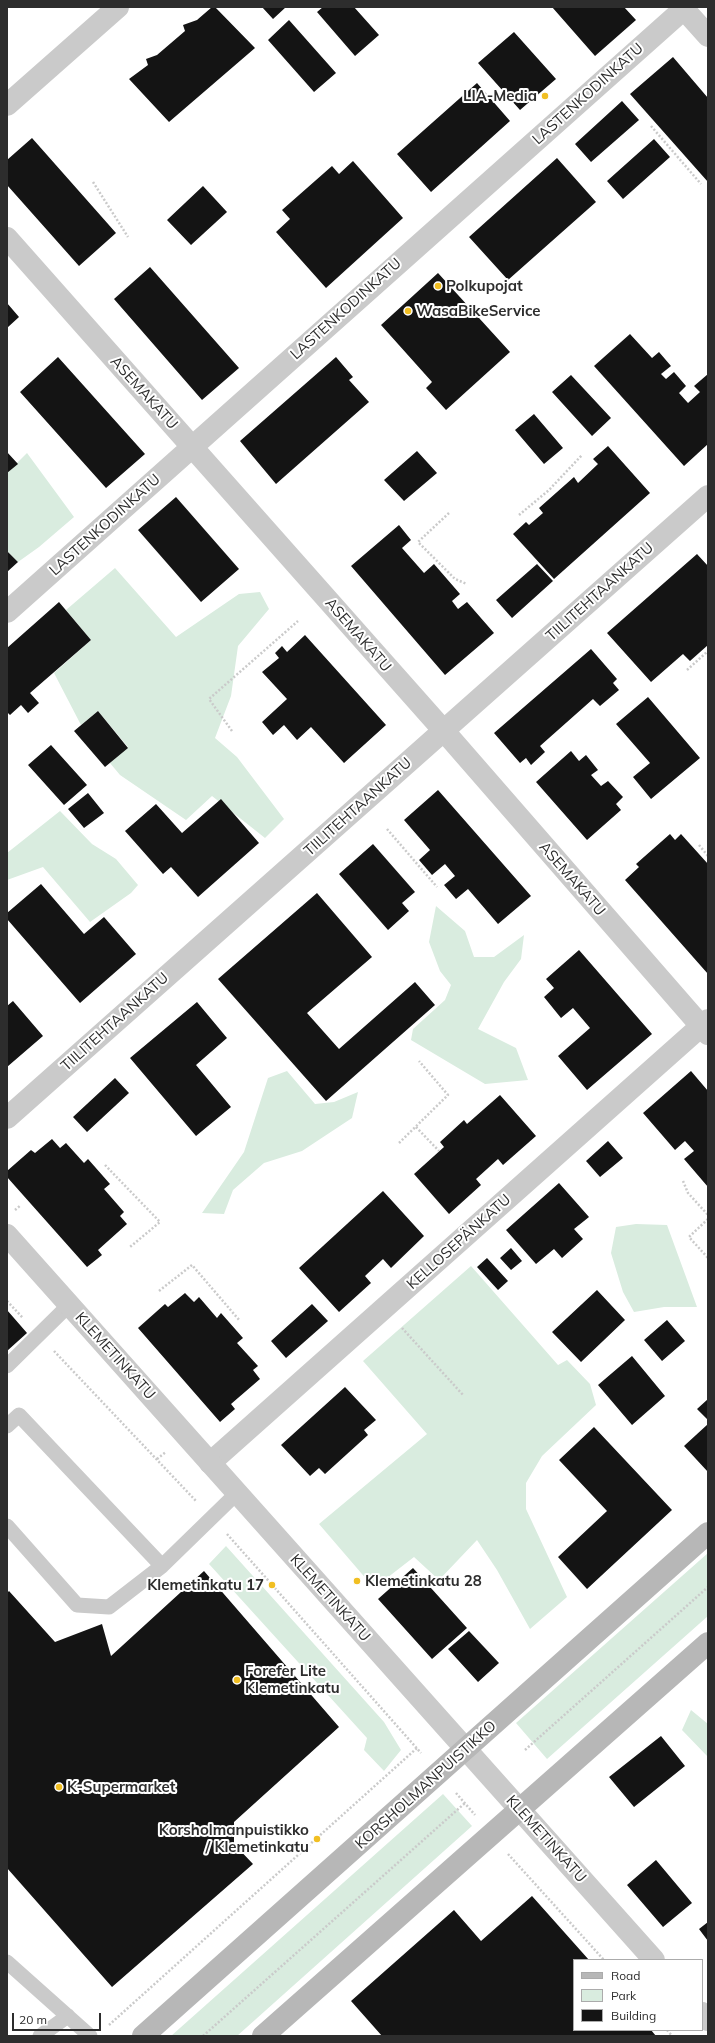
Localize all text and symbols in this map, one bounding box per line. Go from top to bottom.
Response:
street label: LASTENKODINKATU [529,39,647,149]
place label: LIA-Media [463,87,537,105]
marker: LIA-Media [540,91,550,101]
street label: LASTENKODINKATU [287,254,405,364]
place label: Polkupojat [446,277,523,295]
marker: Polkupojat [433,281,443,291]
place label: WasaBikeService [416,302,541,320]
marker: WasaBikeService [403,306,413,316]
street label: ASEMAKATU [107,353,181,433]
street label: LASTENKODINKATU [46,470,164,580]
street label: TIILITEHTAANKATU [543,539,657,645]
street label: ASEMAKATU [321,594,395,676]
street label: TIILITEHTAANKATU [301,754,415,860]
street label: ASEMAKATU [535,838,609,920]
street label: TIILITEHTAANKATU [58,969,172,1075]
street label: KELLOSEPÄNKATU [403,1191,515,1293]
street label: KLEMETINKATU [71,1309,159,1403]
street label: KLEMETINKATU [286,1551,374,1645]
place label: Klemetinkatu 28 [365,1572,482,1590]
place label: Klemetinkatu 17 [147,1576,264,1594]
marker: Klemetinkatu 28 [352,1576,362,1586]
marker: Klemetinkatu 17 [267,1580,277,1590]
place label: Forefer Lite Klemetinkatu [245,1662,340,1697]
marker: Forefer Lite Klemetinkatu [232,1675,242,1685]
street label: KORSHOLMANPUISTIKKO [352,1717,500,1853]
place label: K-Supermarket [67,1778,175,1796]
marker: K-Supermarket [54,1782,64,1792]
street label: KLEMETINKATU [502,1792,590,1886]
place label: Korsholmanpuistikko / Klemetinkatu [159,1821,309,1856]
marker: Korsholmanpuistikko / Klemetinkatu [312,1834,322,1844]
legend [573,1959,703,2031]
text: Road [611,1968,640,1983]
text: Park [611,1988,636,2003]
scale bar [14,2005,103,2031]
text: Building [611,2008,656,2023]
text: 20 m [19,2012,47,2027]

